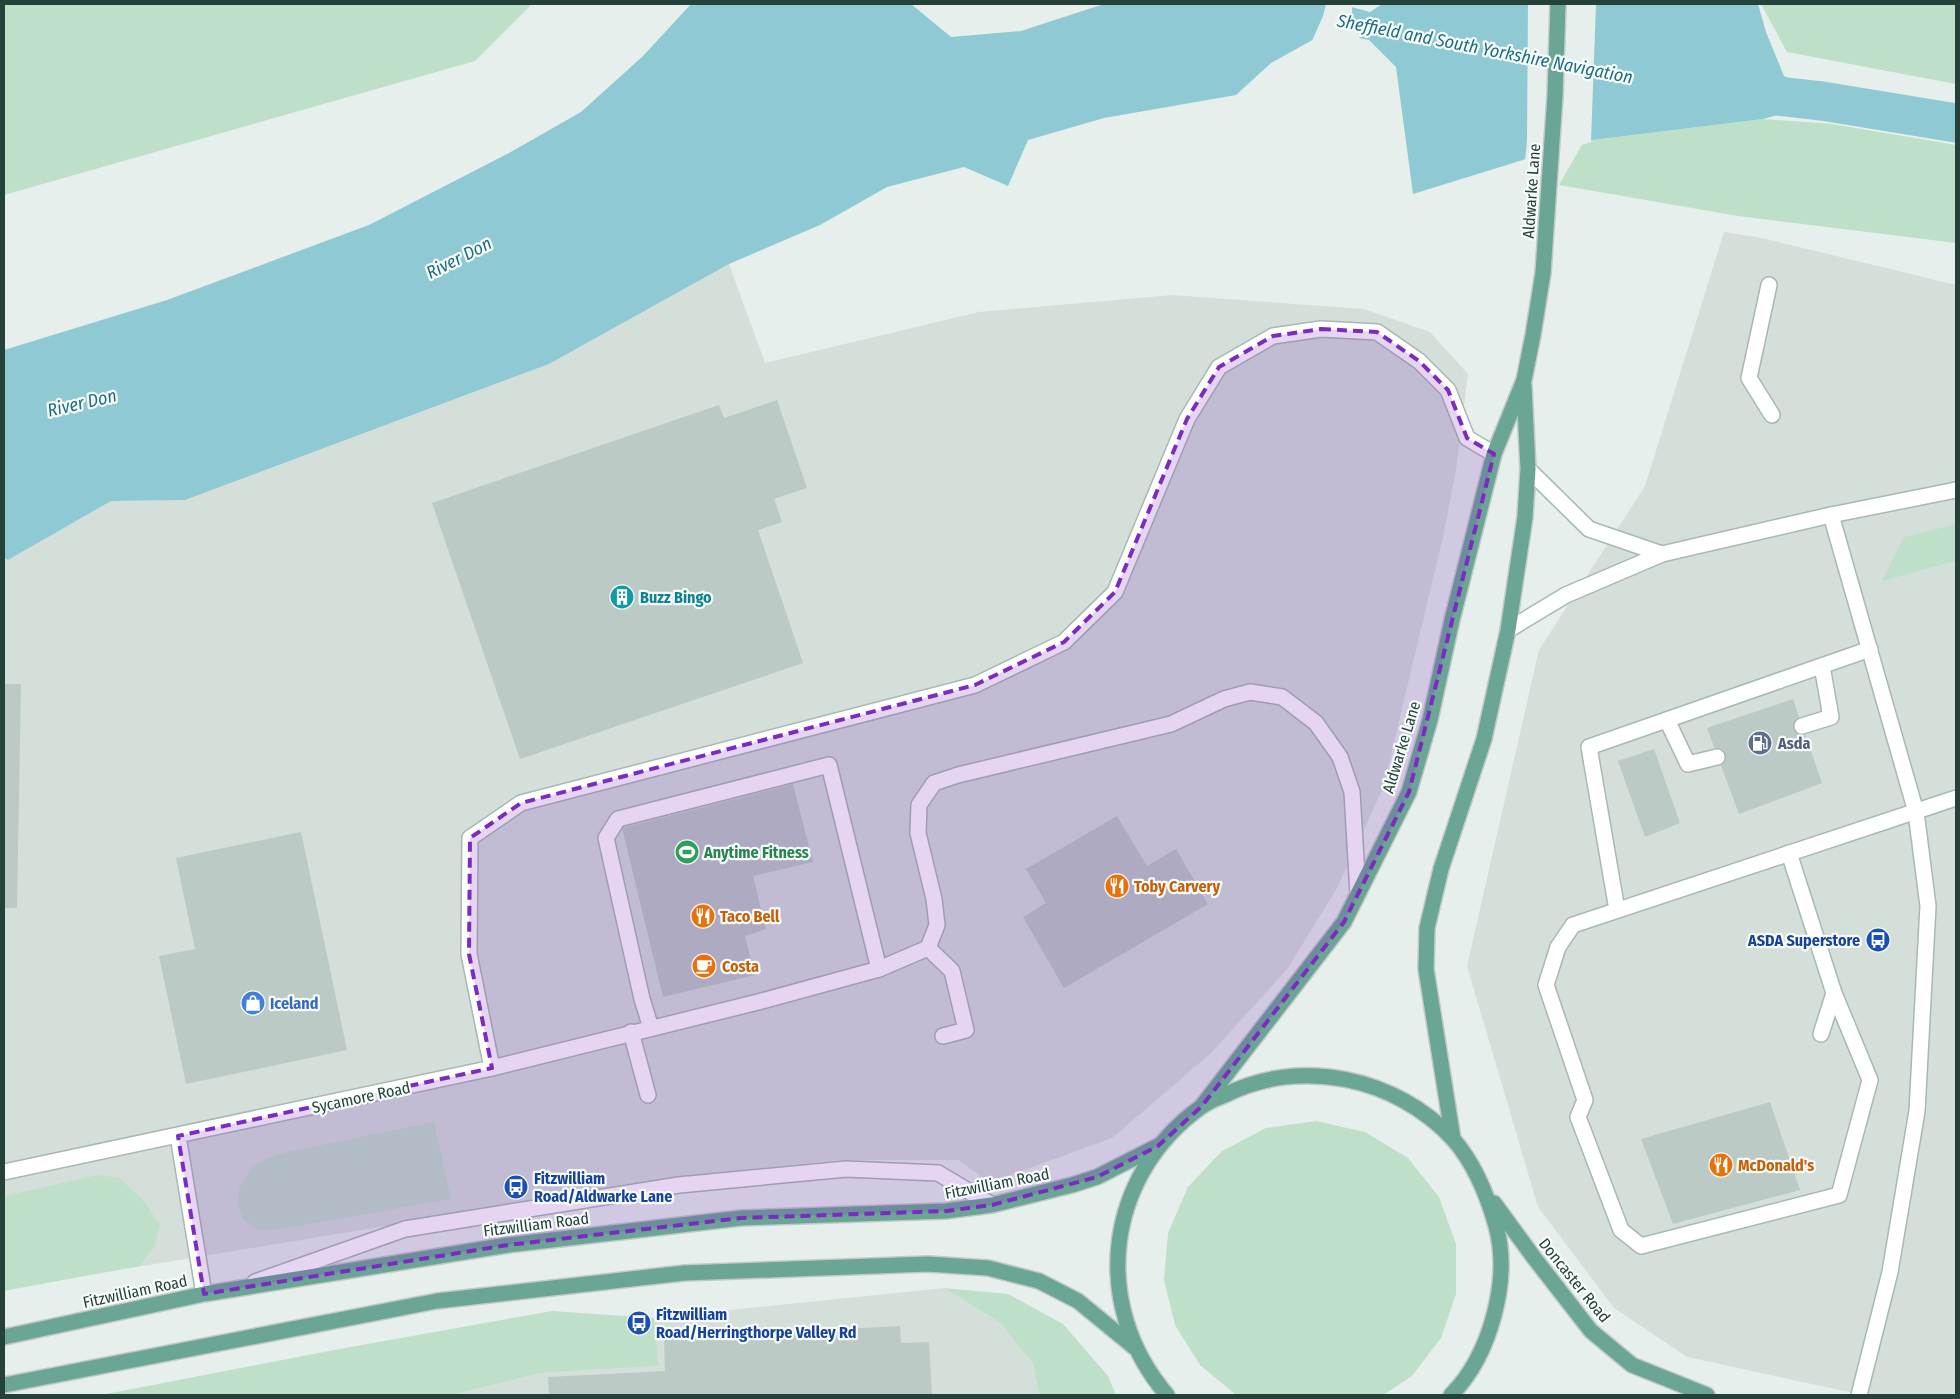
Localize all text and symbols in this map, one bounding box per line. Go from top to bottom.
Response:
water label: Sheffield and South Yorkshire Navigation [1334,9,1635,89]
street label: Aldwarke Lane [1519,143,1544,239]
water label: River Don [423,232,495,284]
water label: River Don [45,384,119,422]
building icon: Buzz Bingo [609,584,635,610]
place label: Buzz Bingo [640,588,712,607]
street label: Aldwarke Lane [1379,699,1424,795]
fuel station icon: Asda [1747,730,1773,756]
place label: Asda [1777,734,1810,753]
sports icon: Anytime Fitness [674,839,700,865]
place label: Anytime Fitness [703,843,809,862]
restaurant icon: Toby Carvery [1104,873,1130,899]
place label: Toby Carvery [1134,877,1220,896]
restaurant icon: Taco Bell [690,903,716,929]
place label: Taco Bell [720,907,780,926]
bus stop icon: ASDA Superstore [1865,927,1891,953]
place label: ASDA Superstore [1747,931,1860,950]
cafe icon: Costa [691,953,717,979]
place label: Costa [722,957,759,976]
shop icon: Iceland [240,990,266,1016]
place label: Iceland [270,994,318,1013]
street label: Sycamore Road [310,1078,412,1117]
restaurant icon: McDonald's [1708,1152,1734,1178]
place label: McDonald's [1738,1156,1814,1175]
street label: Fitzwilliam Road [943,1164,1051,1203]
place label: Fitzwilliam Road/Aldwarke Lane [534,1169,672,1206]
bus stop icon: Fitzwilliam Road/Aldwarke Lane [503,1174,529,1200]
street label: Fitzwilliam Road [482,1209,590,1240]
street label: Doncaster Road [1535,1234,1614,1326]
street label: Fitzwilliam Road [81,1271,189,1312]
place label: Fitzwilliam Road/Herringthorpe Valley Rd [656,1305,856,1342]
bus stop icon: Fitzwilliam Road/Herringthorpe Valley Rd [626,1310,652,1336]

